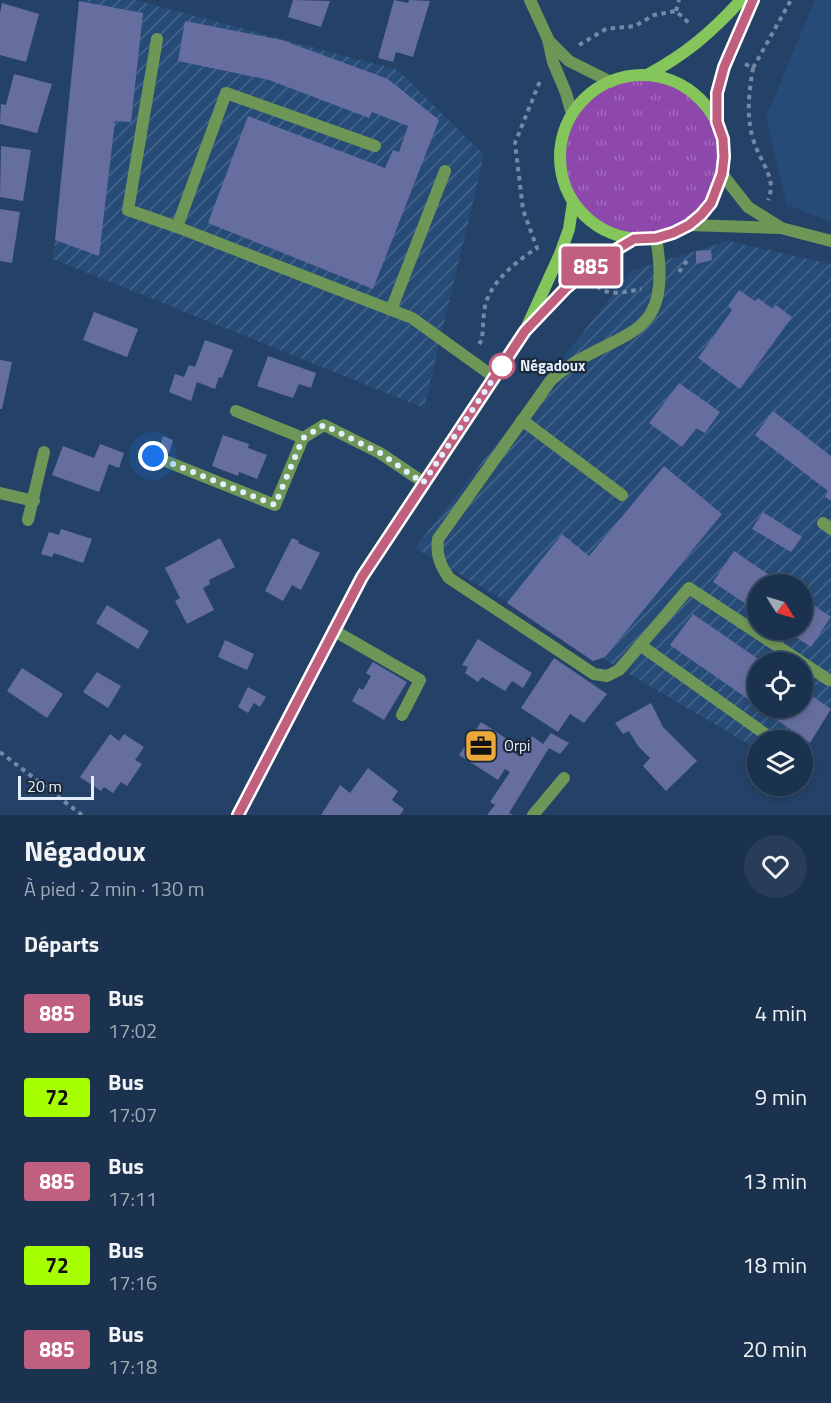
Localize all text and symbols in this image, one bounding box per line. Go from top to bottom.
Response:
line badge: 885 [556,246,626,286]
text: 885 [573,250,609,282]
marker: Négadoux [489,353,515,379]
place label: Négadoux [520,354,585,377]
your location [138,441,168,471]
north arrow [747,574,813,640]
map controls [747,574,813,796]
button: locate [747,652,813,718]
office icon: Orpi [463,728,499,764]
button: layers [747,730,813,796]
place label: Orpi [504,734,530,757]
scale bar [18,773,94,800]
text: 20 m [27,774,62,798]
text: Négadoux [24,829,146,872]
button: heart [744,835,807,898]
text: À pied · 2 min · 130 m [24,873,204,904]
text: Départs [24,927,99,961]
text: Bus [108,981,144,1015]
text: 4 min [755,996,807,1030]
text: 885 [39,997,75,1029]
text: 17:02 [108,1015,157,1046]
text: Bus [108,1065,144,1099]
text: 9 min [755,1080,807,1114]
text: 72 [45,1081,69,1113]
text: 17:07 [108,1099,157,1130]
text: Bus [108,1149,144,1183]
text: 13 min [742,1164,807,1198]
text: 885 [39,1165,75,1197]
text: 17:11 [108,1183,157,1214]
text: Bus [108,1233,144,1267]
text: 18 min [742,1248,807,1282]
text: 72 [45,1249,69,1281]
text: 17:16 [108,1267,157,1298]
text: Bus [108,1317,144,1351]
text: 20 min [742,1332,807,1366]
text: 885 [39,1333,75,1365]
text: 17:18 [108,1351,157,1382]

